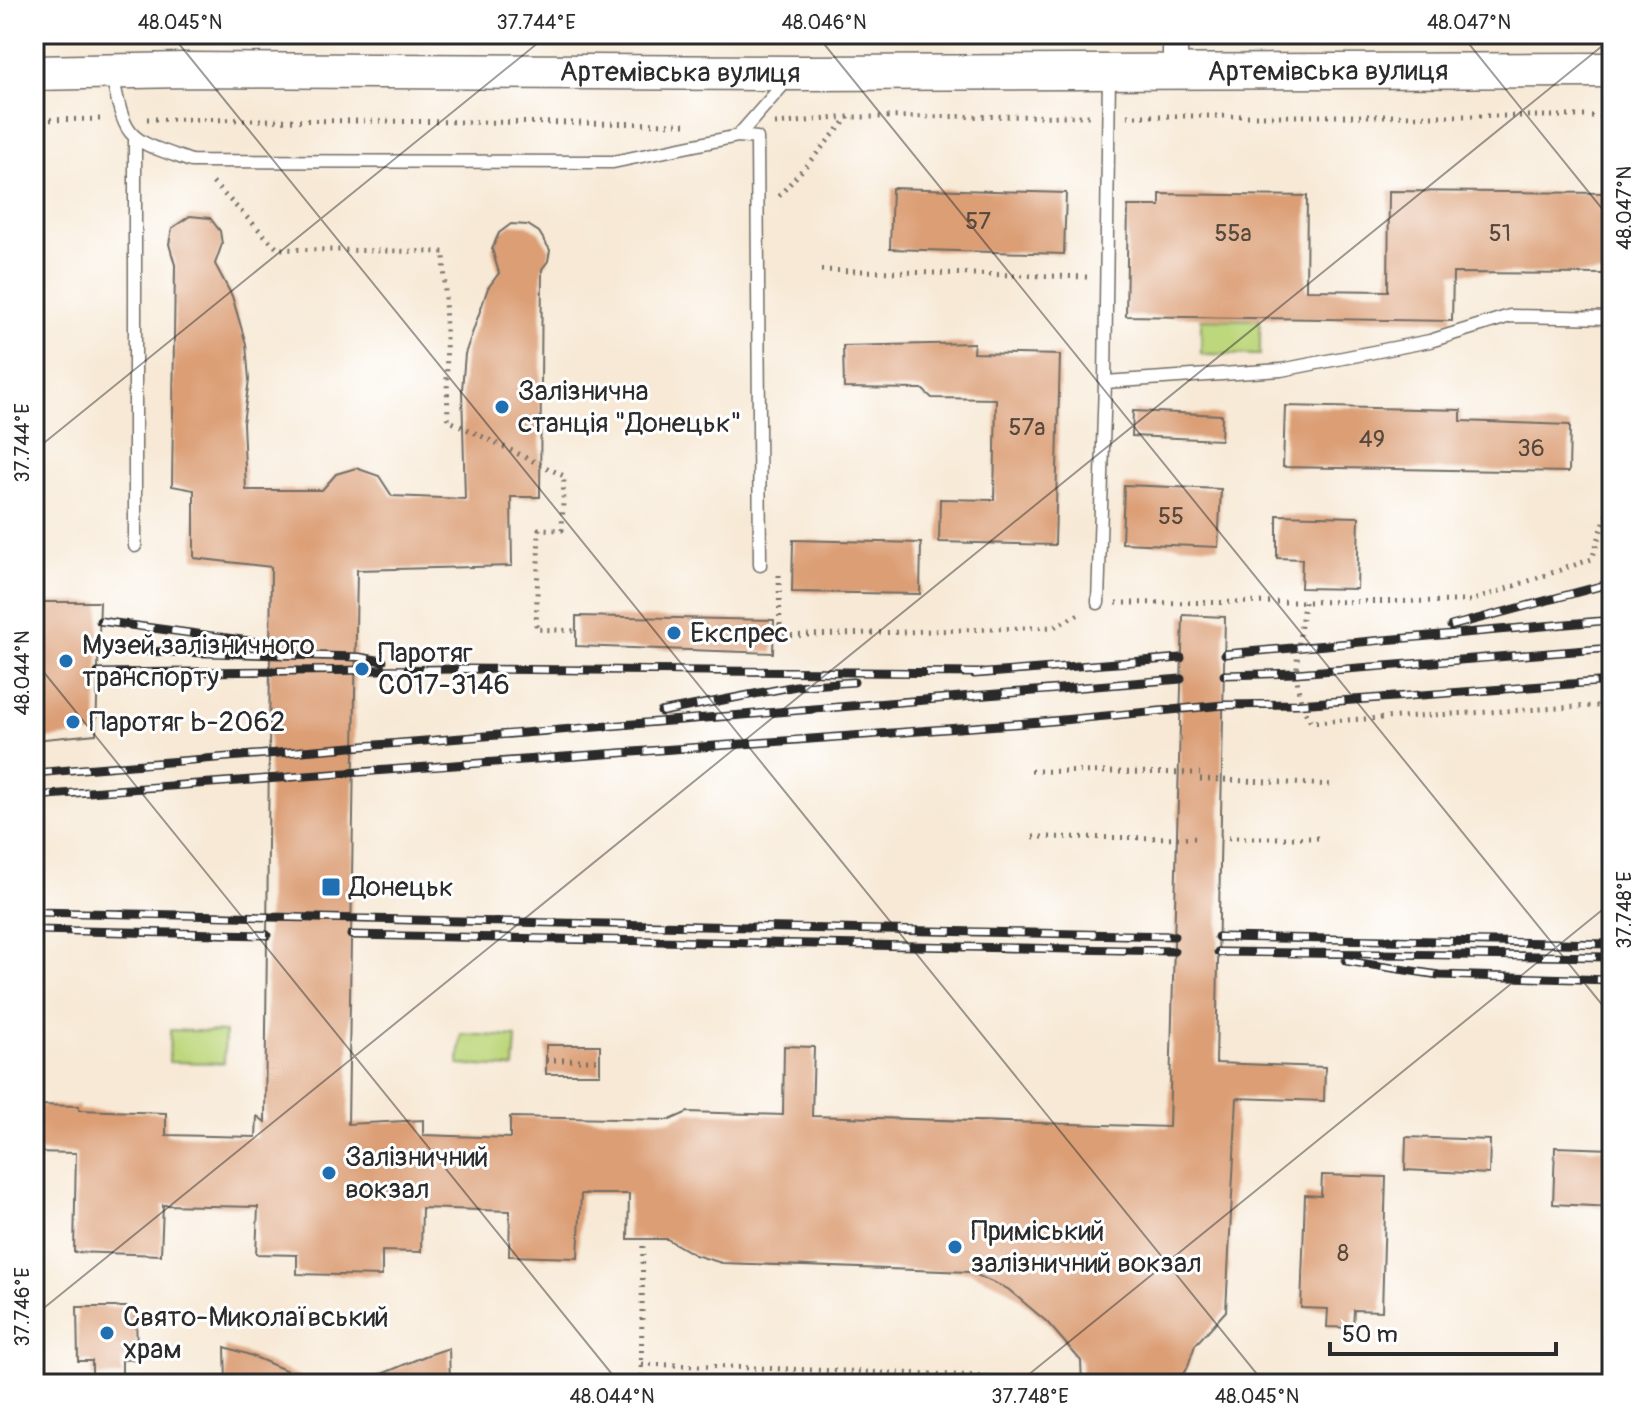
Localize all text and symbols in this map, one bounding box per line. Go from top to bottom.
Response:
text: 48.045°N [138,10,222,35]
text: 37.744°E [496,10,576,35]
text: 48.046°N [781,10,867,35]
text: 48.047°N [1427,10,1511,35]
street label: Артемівська вулиця [1207,53,1448,89]
street label: Артемівська вулиця [559,54,800,91]
text: 48.047°N [1612,166,1637,250]
house number: 57 [965,207,991,236]
house number: 55а [1214,219,1252,248]
house number: 51 [1489,219,1511,248]
place label: Залізнична станція "Донецьк" [518,374,742,441]
marker: Залізнична станція "Донецьк" [493,398,511,416]
text: 37.744°E [10,403,35,483]
house number: 57а [1009,413,1045,442]
house number: 49 [1359,425,1385,454]
house number: 36 [1517,434,1545,463]
house number: 55 [1158,502,1184,531]
place label: Експрес [690,616,789,651]
marker: Експрес [665,624,683,642]
place label: Музей залізничного транспорту [82,628,315,695]
text: 48.044°N [10,630,35,716]
place label: Паротяг СО17-3146 [378,636,510,703]
marker: Музей залізничного транспорту [57,652,75,670]
marker: Паротяг СО17-3146 [353,660,371,678]
place label: Паротяг Ь-2062 [89,705,285,740]
marker: Паротяг Ь-2062 [64,713,82,731]
place label: Донецьк [348,870,454,905]
text: 37.748°E [1612,871,1637,949]
marker: Донецьк [320,876,342,898]
place label: Залізничний вокзал [345,1140,488,1207]
marker: Залізничний вокзал [320,1164,338,1182]
place label: Приміський залізничний вокзал [971,1214,1202,1281]
marker: Приміський залізничний вокзал [946,1238,964,1256]
house number: 8 [1337,1239,1349,1268]
text: 37.746°E [10,1267,35,1347]
place label: Свято-Миколаївський храм [123,1300,389,1367]
scale bar [1330,1306,1556,1356]
text: 50 m [1342,1320,1398,1349]
marker: Свято-Миколаївський храм [98,1324,116,1342]
text: 48.044°N [569,1384,655,1409]
text: 37.748°E [991,1384,1069,1409]
text: 48.045°N [1215,1384,1299,1409]

